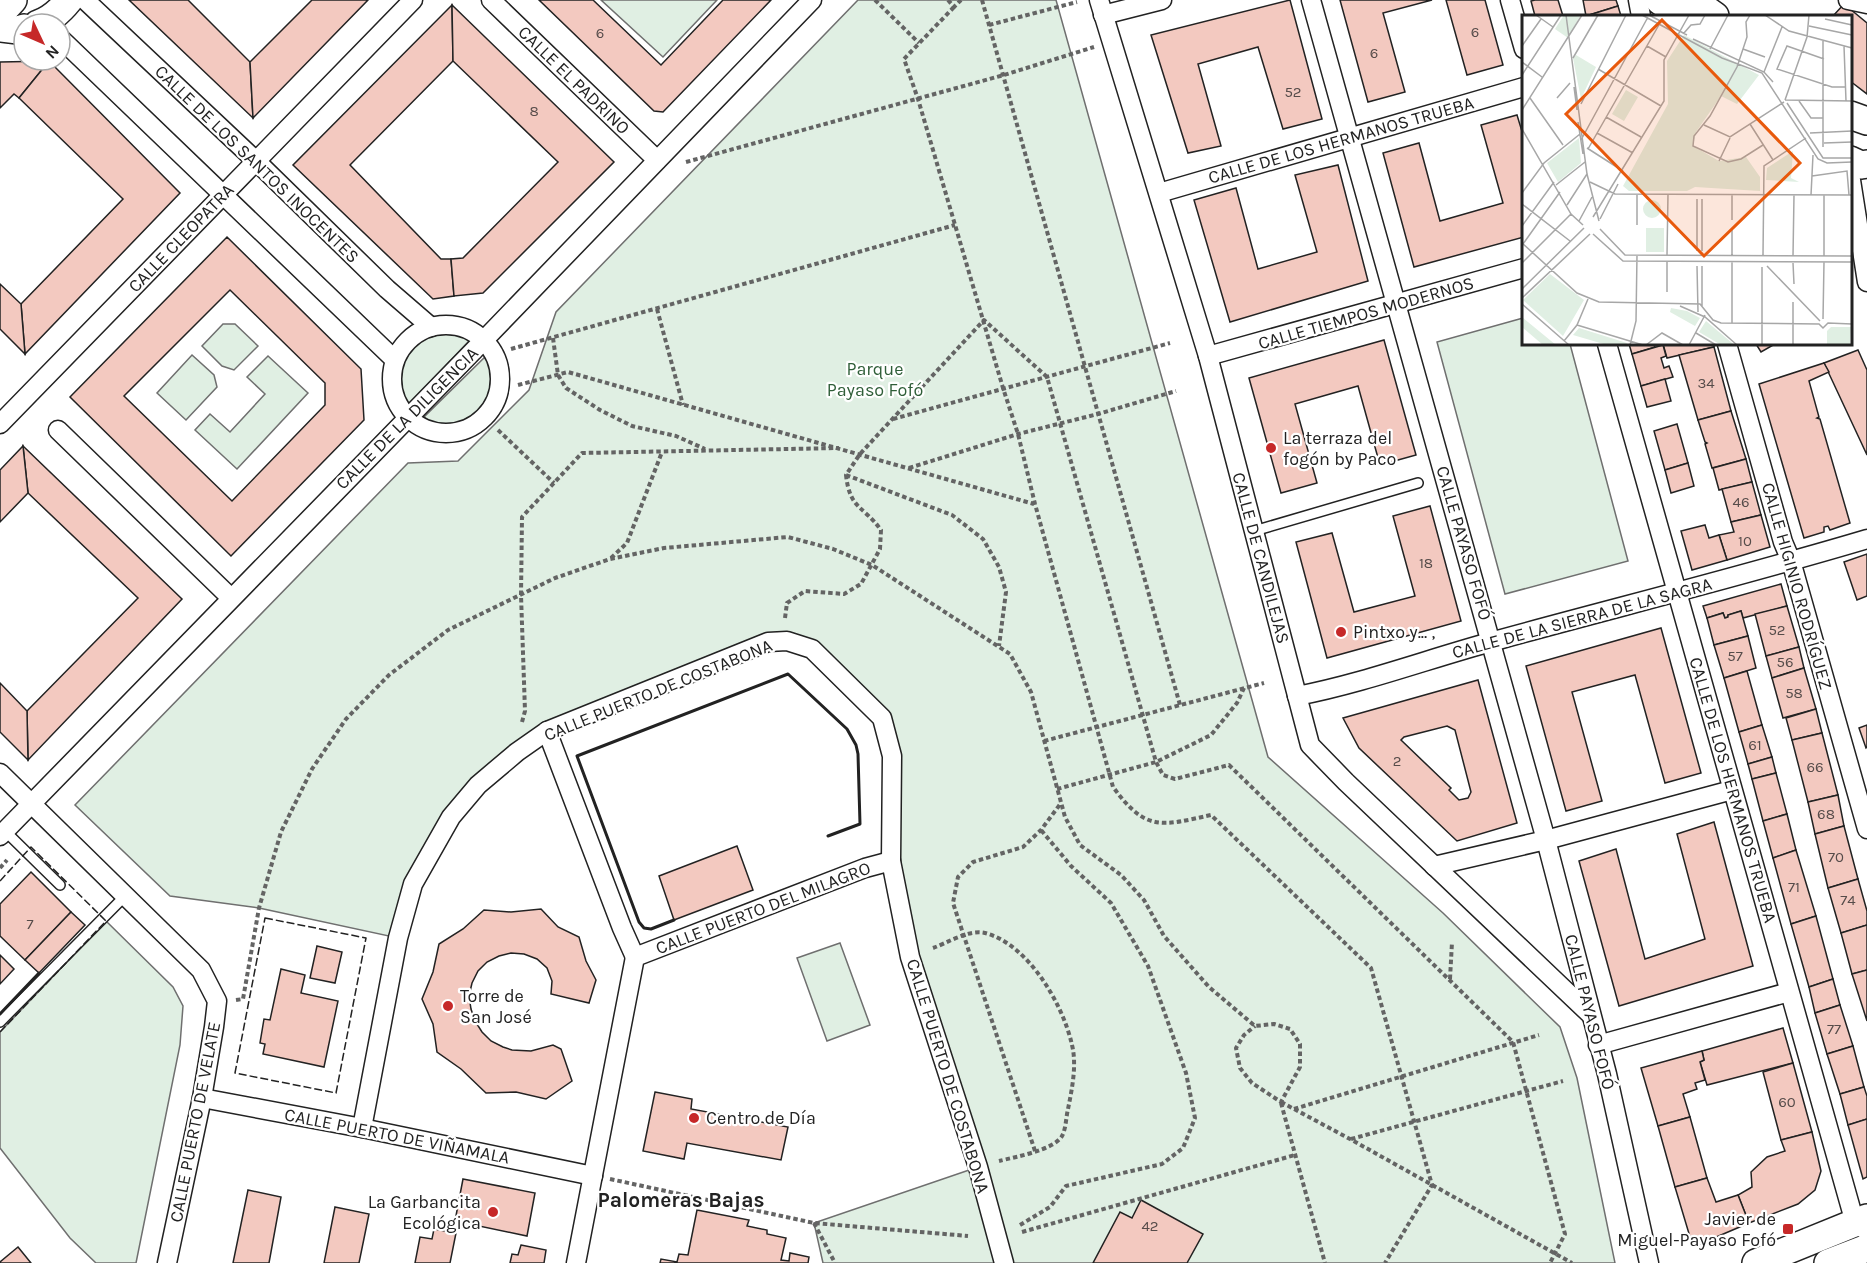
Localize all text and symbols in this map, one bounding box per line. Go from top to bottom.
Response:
north arrow [12,12,72,72]
inset map [1522,15,1852,345]
street label: CALLE EL PADRINO [514,21,634,139]
house number: 6 [1471,23,1479,41]
house number: 6 [596,24,604,42]
text: N [42,41,63,63]
house number: 6 [1370,44,1378,62]
street label: CALLE DE LOS SANTOS INOCENTES [150,60,364,268]
house number: 52 [1284,83,1302,101]
street label: CALLE DE LOS HERMANOS TRUEBA [1206,91,1476,189]
house number: 8 [529,102,539,120]
street label: CALLE CLEOPATRA [123,179,239,297]
street label: CALLE TIEMPOS MODERNOS [1256,272,1476,354]
street label: CALLE DE LA DILIGENCIA [331,342,483,494]
park label: Parque Payaso Fofó [827,358,923,401]
house number: 34 [1697,374,1715,392]
place label: La terraza del fogón by Paco [1283,427,1396,470]
marker: La terraza del fogón by Paco [1264,441,1278,455]
street label: CALLE PAYASO FOFÓ [1431,463,1498,623]
street label: CALLE DE CANDILEJAS [1228,470,1294,646]
street label: CALLE HIGINIO RODRÍGUEZ [1757,480,1838,692]
house number: 46 [1733,493,1749,511]
house number: 10 [1738,532,1752,550]
house number: 18 [1419,554,1433,572]
street label: CALLE DE LA SIERRA DE LA SAGRA [1450,573,1714,663]
place label: Pintxo y... , [1353,621,1436,643]
house number: 52 [1768,621,1786,639]
marker: Pintxo y... , [1334,625,1348,639]
street label: CALLE PUERTO DE COSTABONA [541,634,775,746]
house number: 57 [1727,647,1743,665]
house number: 56 [1776,653,1794,671]
street label: CALLE DE LOS HERMANOS TRUEBA [1684,655,1782,925]
house number: 58 [1785,684,1803,702]
house number: 61 [1748,736,1762,754]
house number: 2 [1393,752,1401,770]
house number: 66 [1806,758,1824,776]
house number: 68 [1817,805,1835,823]
house number: 70 [1828,848,1844,866]
street label: CALLE PUERTO DEL MILAGRO [652,857,874,959]
house number: 71 [1788,878,1800,896]
house number: 74 [1840,891,1856,909]
house number: 7 [26,915,34,933]
street label: CALLE PAYASO FOFÓ [1560,932,1621,1092]
street label: CALLE PUERTO DE COSTABONA [902,956,994,1196]
place label: Torre de San José [460,985,532,1028]
marker: Torre de San José [441,999,455,1013]
street label: CALLE PUERTO DE VELATE [165,1020,225,1224]
house number: 77 [1827,1020,1841,1038]
house number: 60 [1778,1093,1796,1111]
street label: CALLE PUERTO DE VIÑAMALA [283,1103,511,1169]
place label: Centro de Día [706,1107,816,1129]
marker: Centro de Día [687,1111,701,1125]
district label: Palomeras Bajas [597,1188,765,1212]
place label: La Garbancita Ecológica [368,1191,481,1234]
marker: La Garbancita Ecológica [486,1205,500,1219]
place label: Javier de Miguel-Payaso Fofó [1617,1208,1776,1251]
house number: 42 [1141,1217,1159,1235]
marker: Javier de Miguel-Payaso Fofó [1781,1222,1795,1236]

